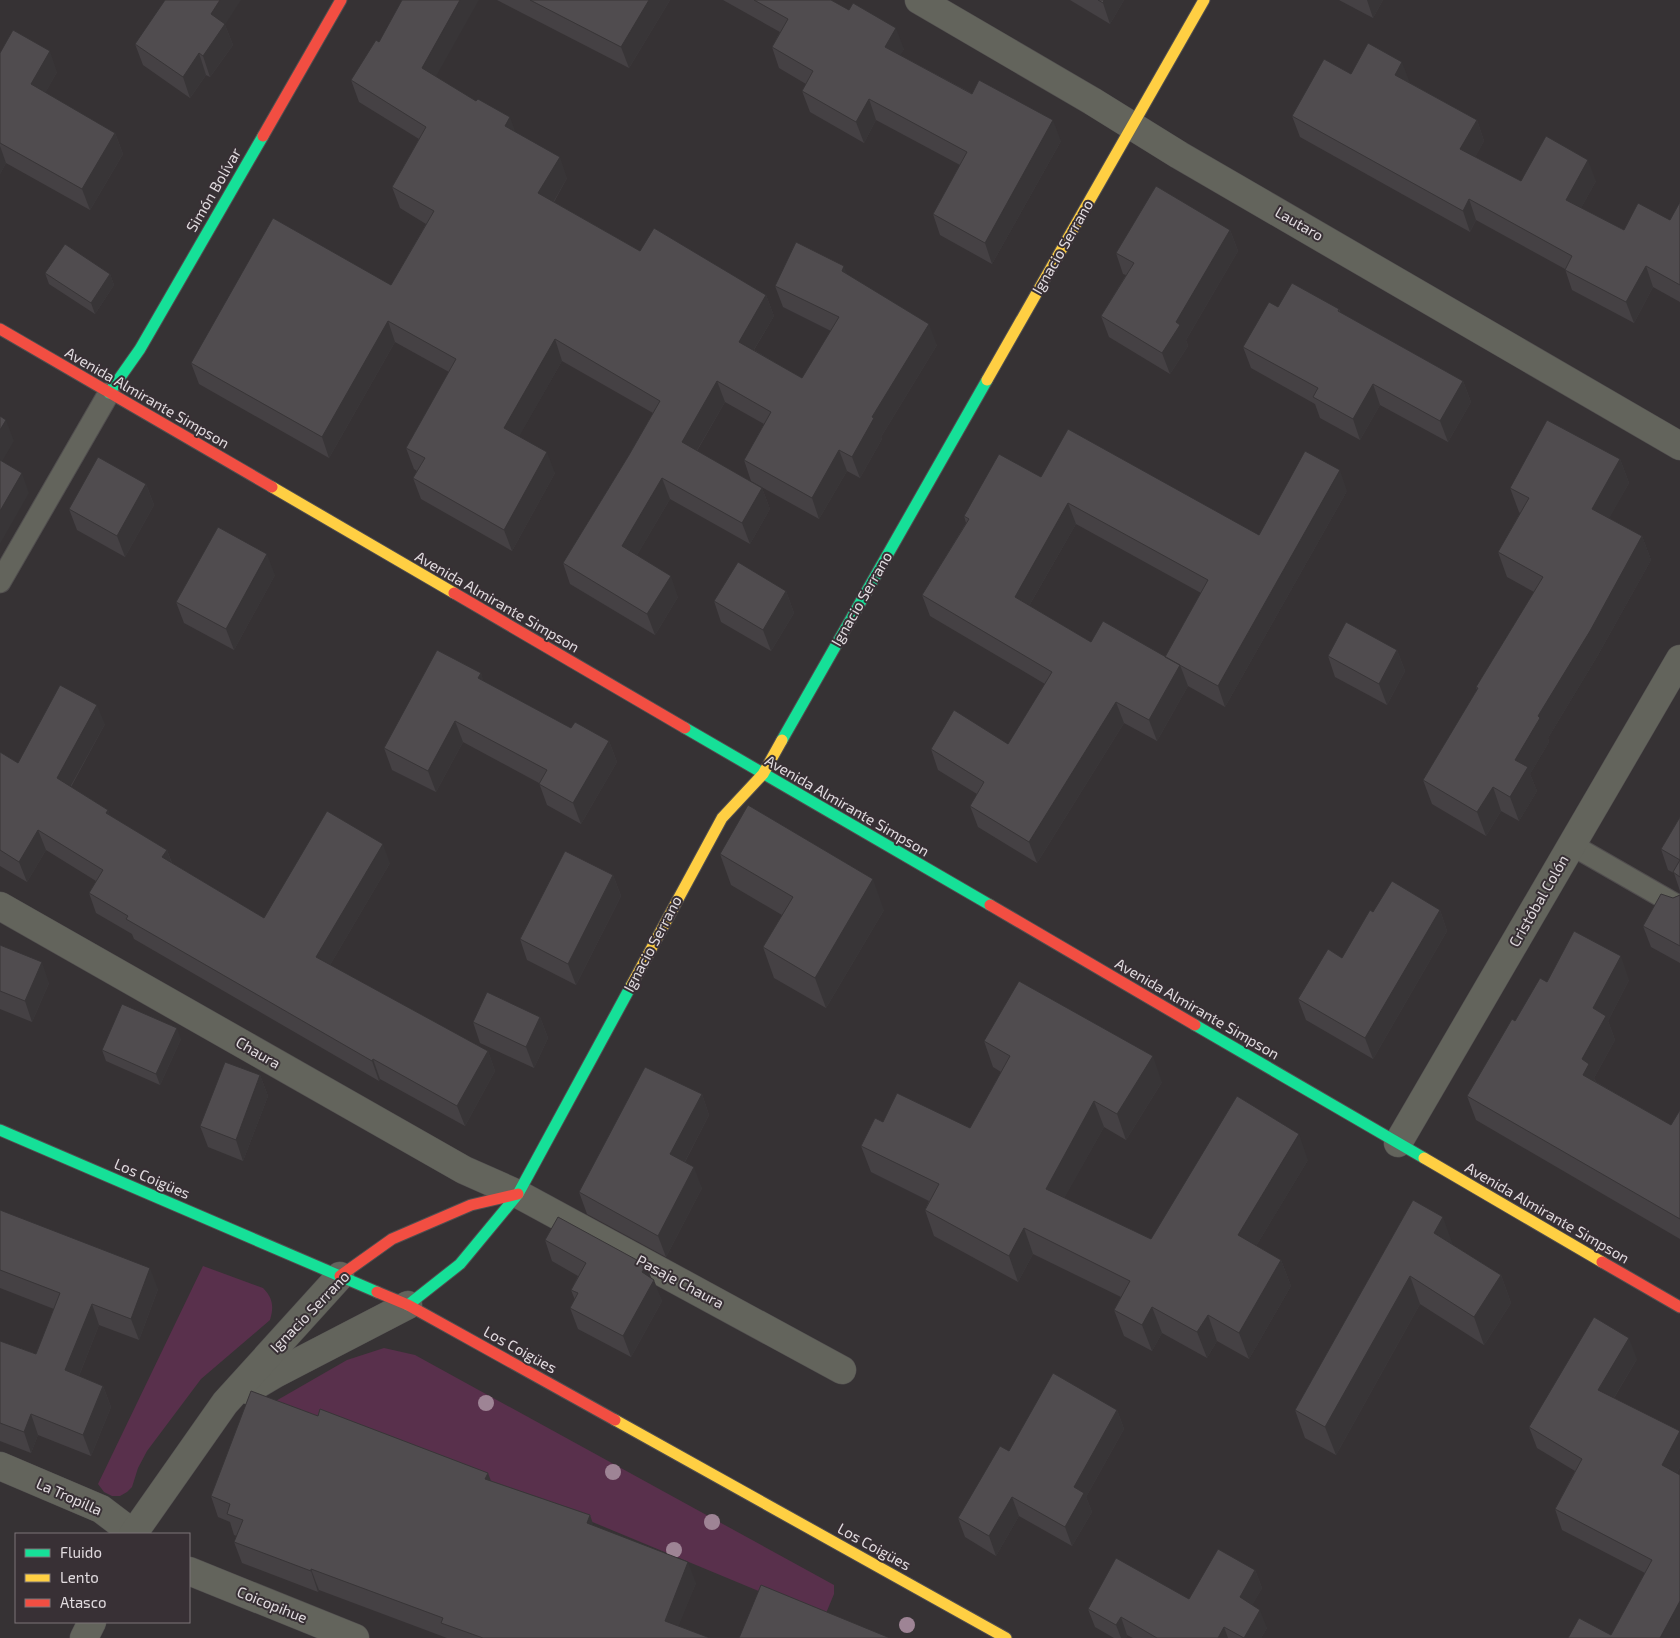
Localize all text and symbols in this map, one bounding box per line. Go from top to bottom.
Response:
street label: Simón Bolívar [182,144,244,235]
street label: Ignacio Serrano [1028,196,1096,297]
street label: Lautaro [1272,202,1327,244]
street label: Avenida Almirante Simpson [62,343,233,452]
street label: Avenida Almirante Simpson [412,547,583,656]
street label: Ignacio Serrano [827,548,895,649]
street label: Avenida Almirante Simpson [762,751,933,860]
street label: Cristóbal Colón [1505,851,1572,950]
street label: Ignacio Serrano [619,892,685,995]
street label: Avenida Almirante Simpson [1112,954,1283,1063]
street label: Chaura [233,1032,284,1072]
street label: Los Coigües [112,1154,193,1202]
street label: Avenida Almirante Simpson [1462,1158,1633,1267]
street label: Pasaje Chaura [633,1251,727,1313]
street label: Ignacio Serrano [266,1267,353,1356]
street label: Los Coigües [481,1322,560,1377]
street label: La Tropilla [34,1474,105,1519]
street label: Los Coigües [835,1519,914,1574]
legend [15,1533,190,1623]
text: Fluido [60,1543,102,1561]
text: Lento [60,1568,99,1586]
street label: Coicopihue [235,1582,310,1626]
text: Atasco [60,1593,106,1611]

